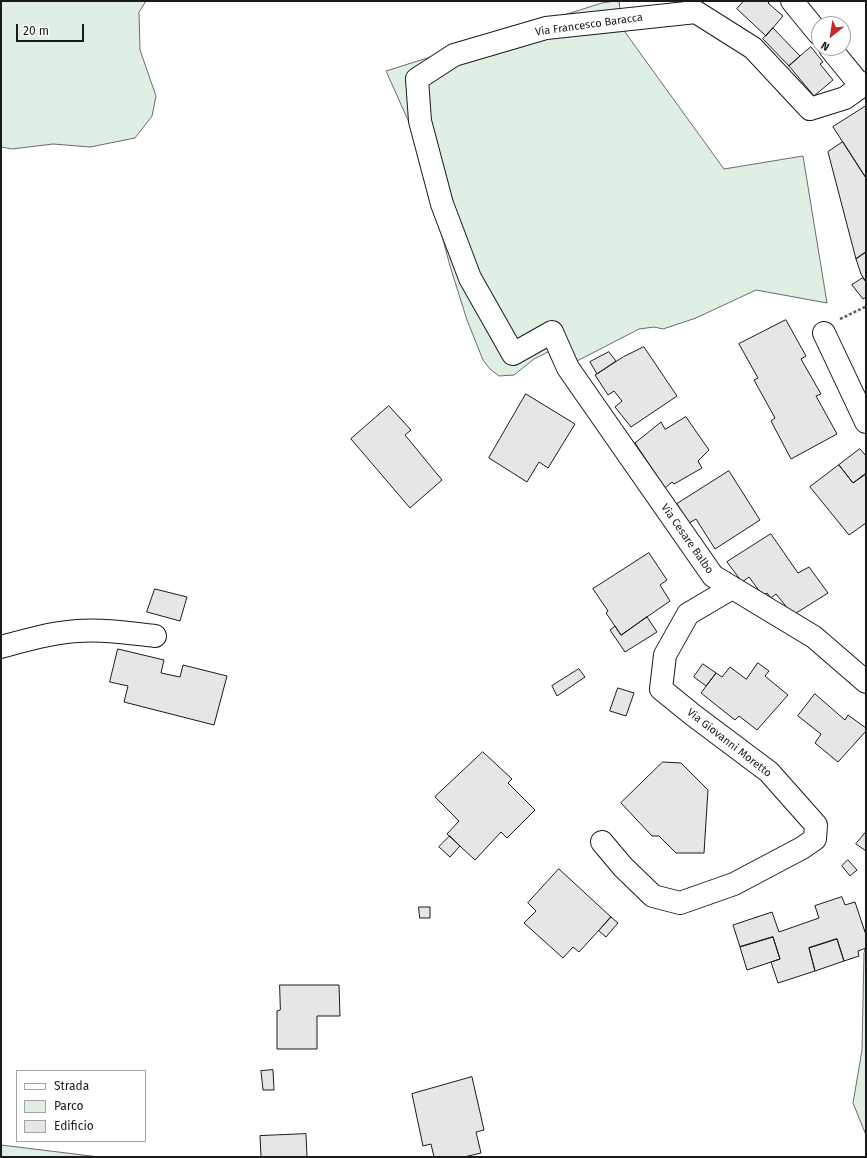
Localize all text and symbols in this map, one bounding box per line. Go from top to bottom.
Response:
street label: Via Francesco Baracca [534,11,644,39]
scale bar [18,16,86,42]
north arrow [811,16,851,56]
text: 20 m [23,24,49,38]
text: N [819,39,832,53]
street label: Via Cesare Balbo [658,501,716,577]
street label: Via Giovanni Moretto [684,706,774,780]
legend [16,1070,146,1142]
text: Strada [54,1079,89,1093]
text: Parco [54,1099,84,1113]
text: Edificio [54,1119,94,1133]

